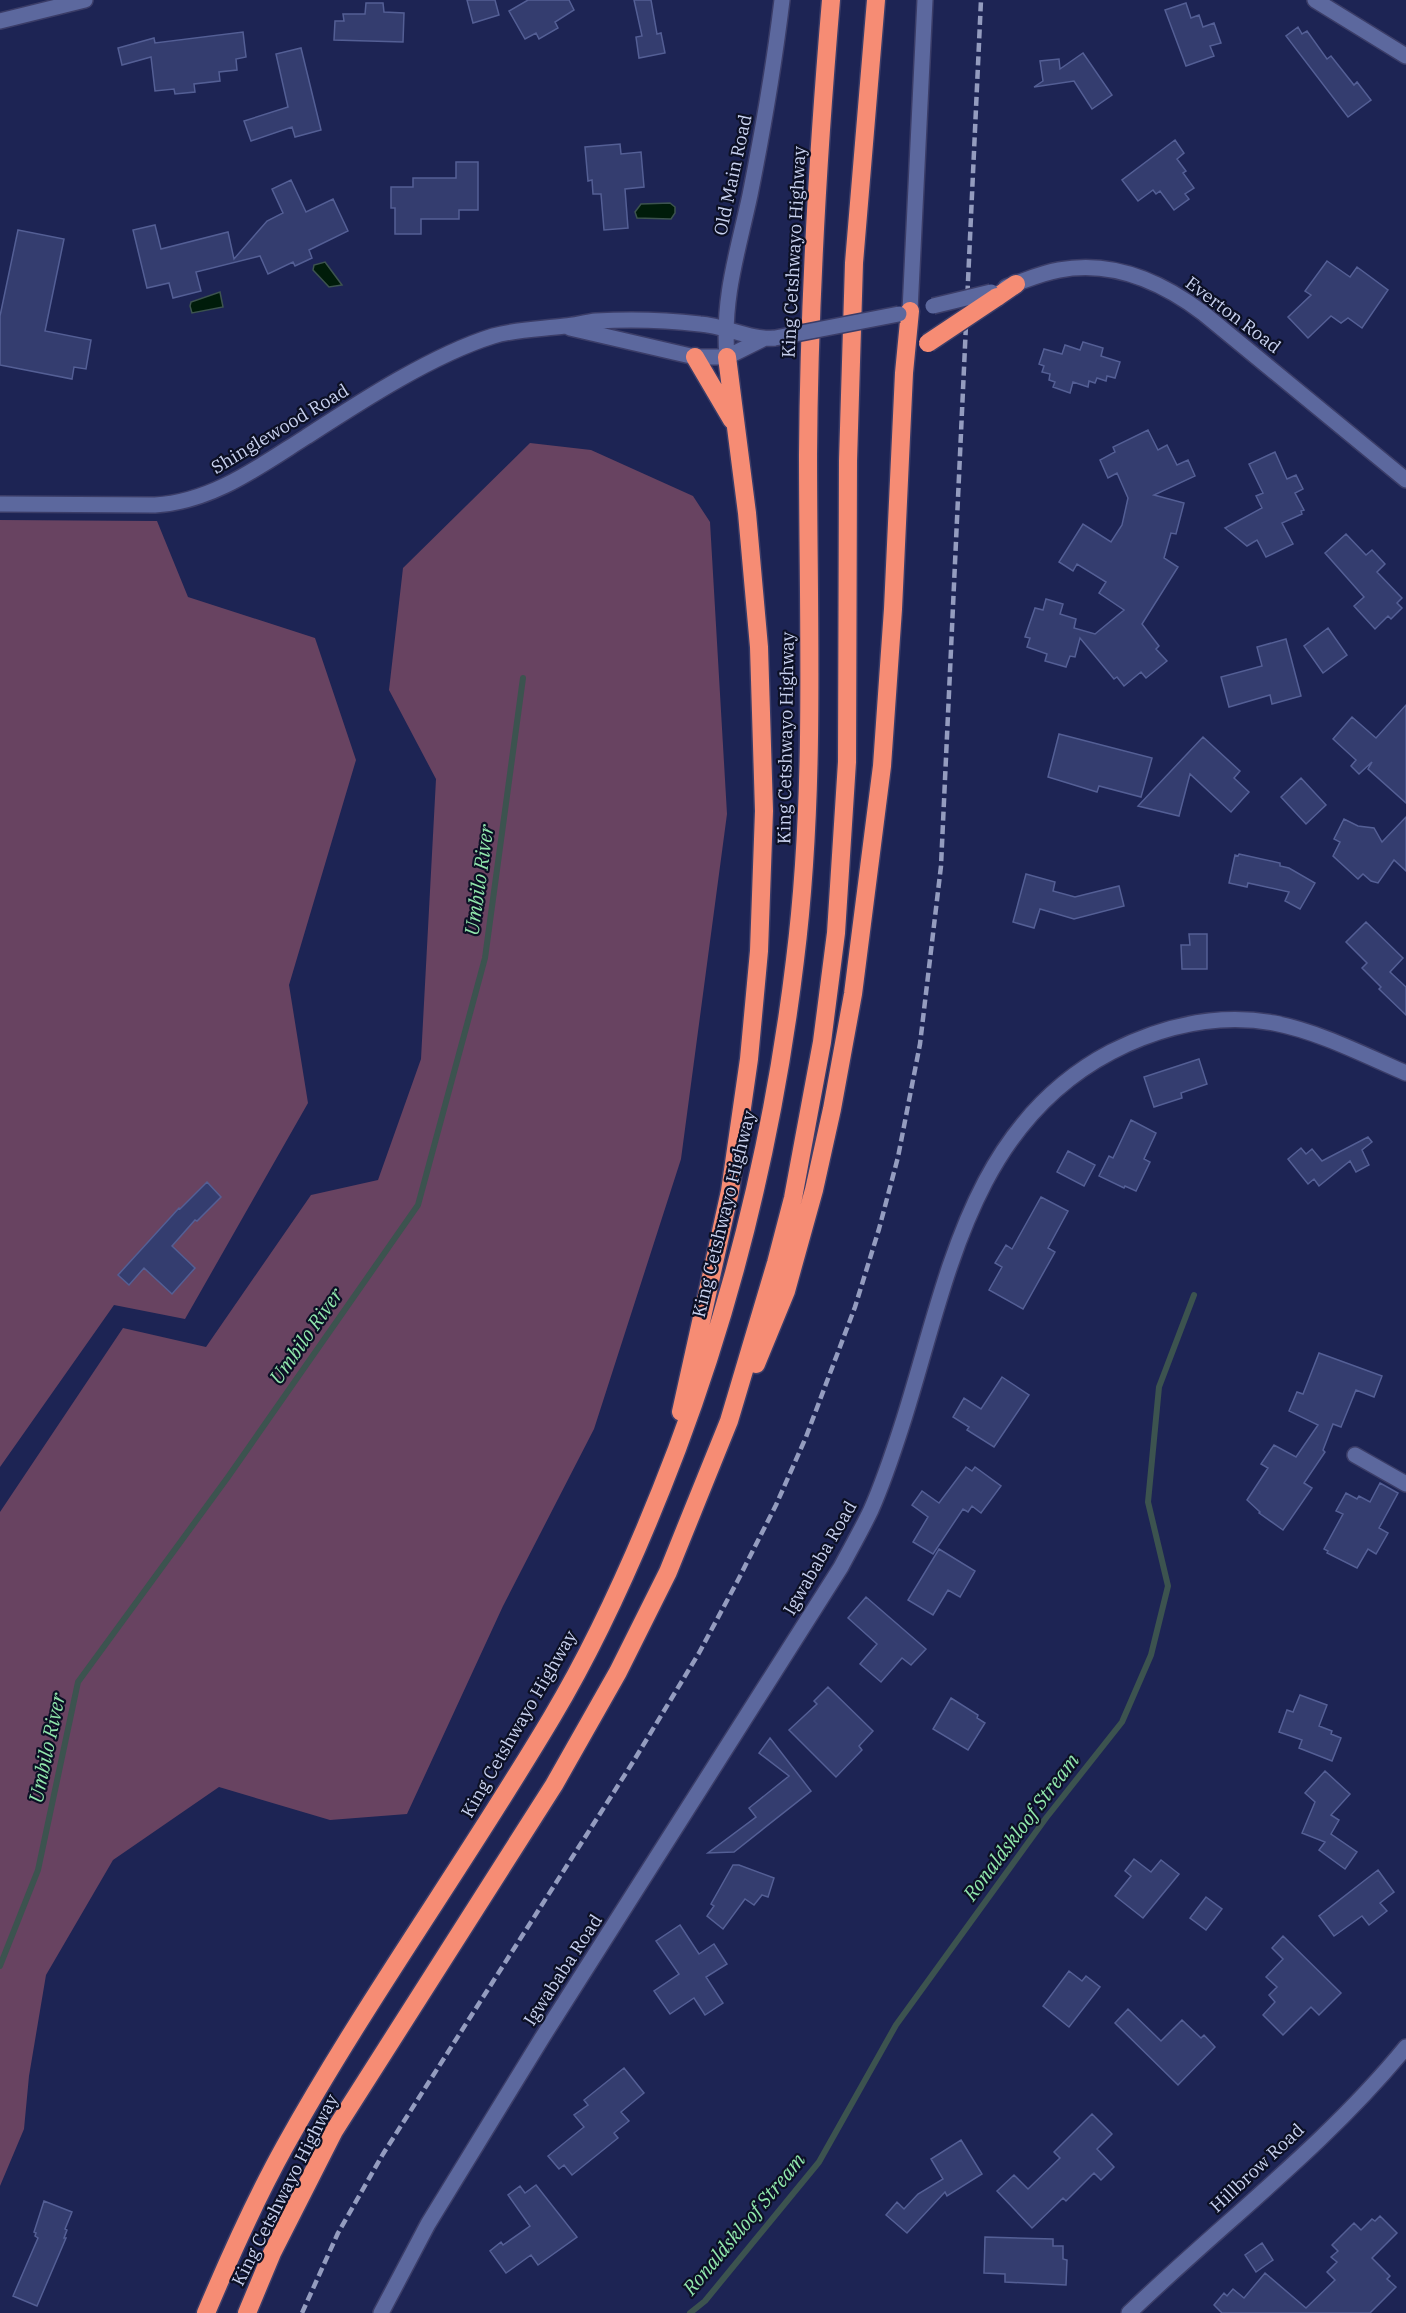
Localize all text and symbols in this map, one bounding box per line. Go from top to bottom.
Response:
street label: Old Main Road [708,112,757,238]
street label: King Cetshwayo Highway [776,145,811,359]
street label: Everton Road [1181,271,1286,358]
street label: Shinglewood Road [207,378,353,479]
street label: King Cetshwayo Highway [772,631,799,844]
water label: Umbilo River [457,822,500,937]
street label: King Cetshwayo Highway [687,1108,760,1320]
water label: Umbilo River [263,1281,349,1389]
street label: Igwababa Road [778,1497,862,1619]
street label: King Cetshwayo Highway [456,1626,582,1821]
water label: Umbilo River [22,1689,72,1805]
water label: Ronaldskloof Stream [956,1748,1085,1907]
street label: Igwababa Road [518,1910,607,2030]
street label: King Cetshwayo Highway [226,2090,343,2290]
street label: Hillbrow Road [1205,2118,1309,2217]
water label: Ronaldskloof Stream [676,2147,811,2301]

